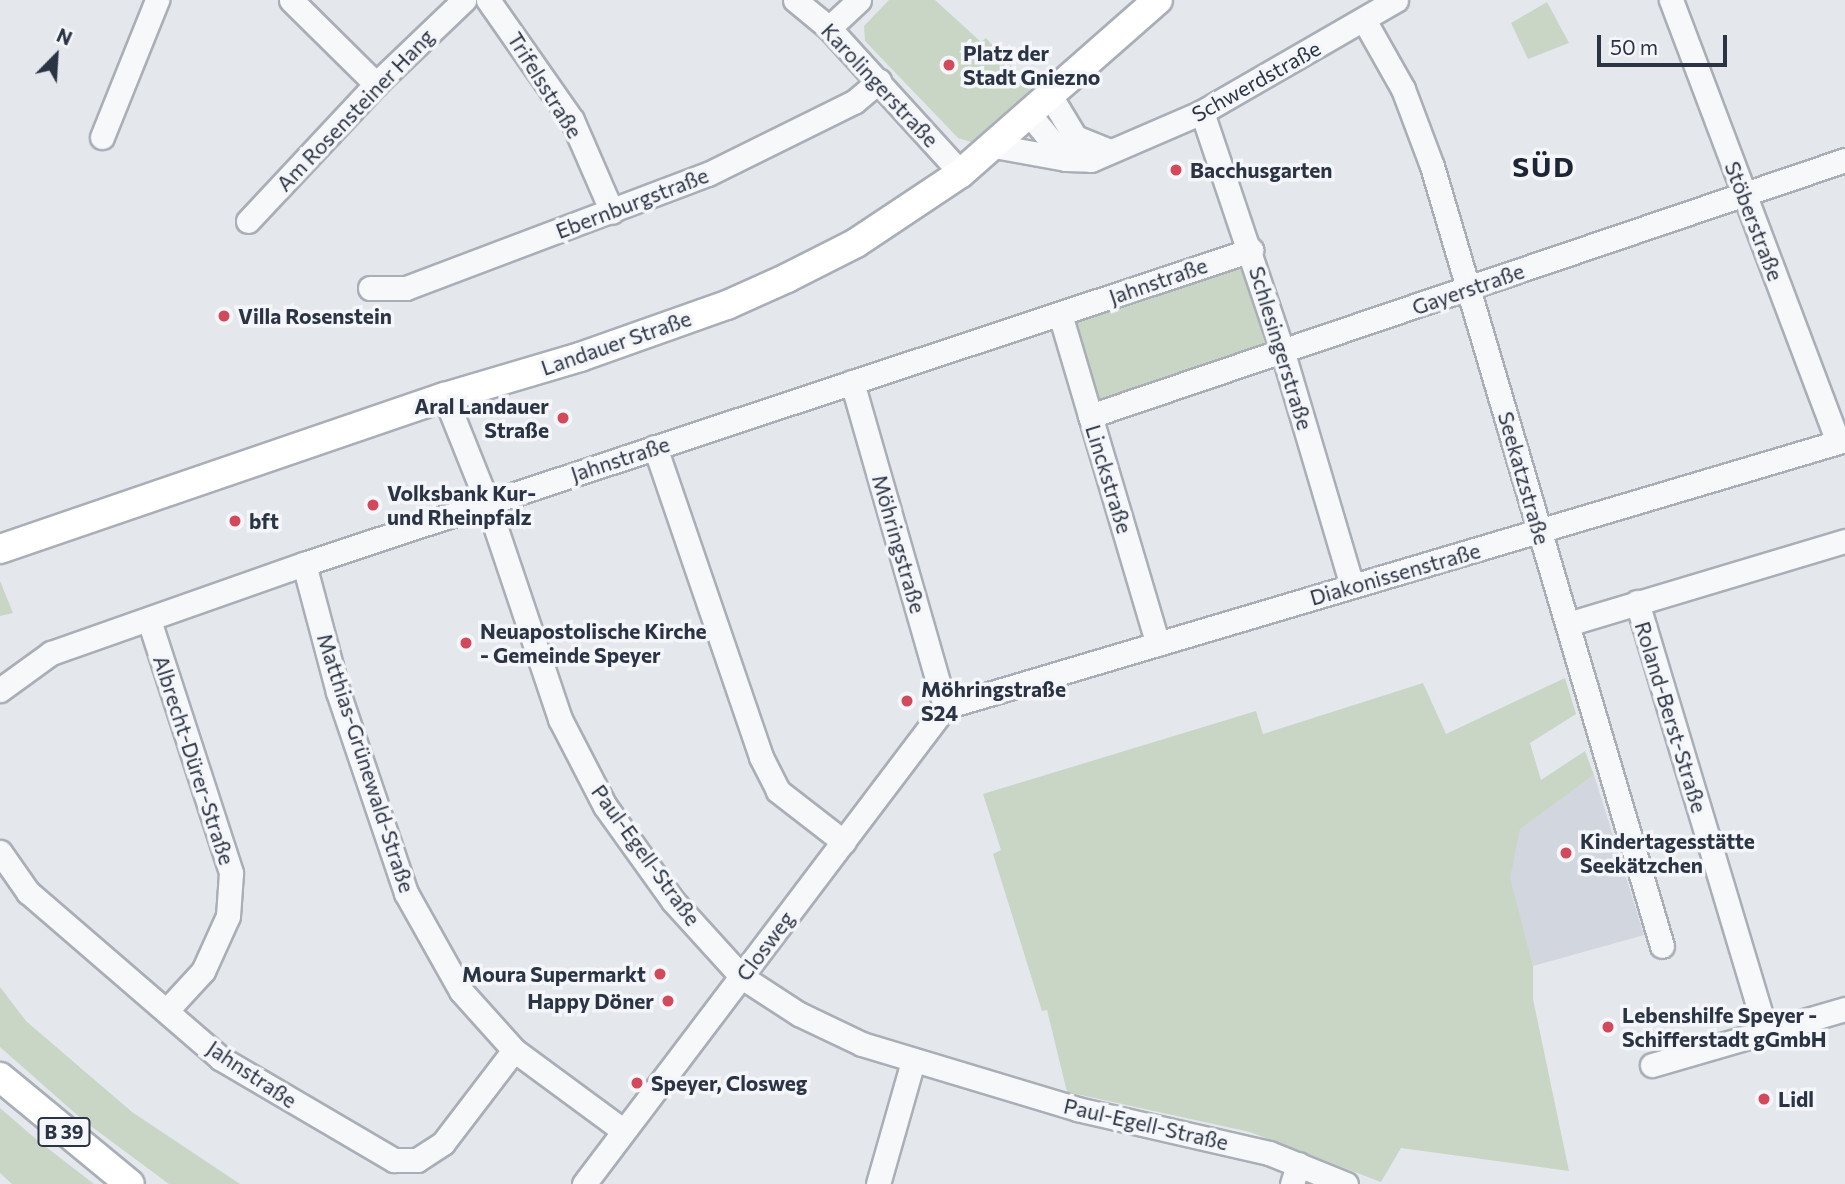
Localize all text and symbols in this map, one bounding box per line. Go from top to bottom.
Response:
street label: Karolingerstraße [816,18,944,152]
north arrow [21,21,91,91]
scale bar [1600,21,1730,65]
text: N [54,23,76,50]
street label: Am Rosensteiner Hang [271,24,439,196]
street label: Trifelsstraße [502,27,588,143]
text: 50 m [1610,34,1658,59]
street label: Schwerdstraße [1187,35,1325,127]
place label: Platz der Stadt Gniezno [963,40,1100,90]
marker: Platz der Stadt Gniezno [941,57,957,73]
district label: SÜD [1513,149,1575,183]
place label: Bacchusgarten [1190,157,1332,183]
street label: Stöberstraße [1720,158,1788,284]
street label: Ebernburgstraße [552,162,712,244]
marker: Bacchusgarten [1168,162,1184,178]
street label: Jahnstraße [1106,252,1210,310]
street label: Gayerstraße [1409,258,1527,320]
street label: Schlesingerstraße [1244,263,1318,433]
place label: Villa Rosenstein [238,303,392,329]
street label: Landauer Straße [538,306,694,380]
marker: Villa Rosenstein [216,308,232,324]
place label: Aral Landauer Straße [414,393,549,443]
street label: Seekatzstraße [1493,409,1555,547]
marker: Aral Landauer Straße [555,410,571,426]
street label: Linckstraße [1081,422,1137,536]
street label: Jahnstraße [567,431,673,487]
street label: Möhringstraße [867,472,931,616]
place label: Volksbank Kur- und Rheinpfalz [387,480,536,530]
marker: Volksbank Kur- und Rheinpfalz [365,497,381,513]
place label: bft [249,508,279,534]
marker: bft [227,513,243,529]
street label: Diakonissenstraße [1307,538,1483,610]
place label: Neuapostolische Kirche - Gemeinde Speyer [480,618,707,668]
street label: Roland-Berst-Straße [1630,618,1712,816]
street label: Matthias-Grünewald-Straße [312,630,420,896]
marker: Neuapostolische Kirche - Gemeinde Speyer [458,635,474,651]
street label: Albrecht-Dürer-Straße [148,652,240,868]
place label: Möhringstraße S24 [921,676,1066,726]
marker: Möhringstraße S24 [899,693,915,709]
street label: Paul-Egell-Straße [586,780,706,930]
place label: Kindertagesstätte Seekätzchen [1580,828,1755,878]
marker: Kindertagesstätte Seekätzchen [1558,845,1574,861]
street label: Closweg [731,906,799,986]
place label: Moura Supermarkt [462,961,646,987]
marker: Moura Supermarkt [652,966,668,982]
place label: Happy Döner [527,988,654,1014]
marker: Happy Döner [660,993,676,1009]
place label: Lebenshilfe Speyer - Schifferstadt gGmbH [1622,1002,1827,1052]
marker: Lebenshilfe Speyer - Schifferstadt gGmbH [1600,1019,1616,1035]
street label: Jahnstraße [203,1035,301,1113]
place label: Speyer, Closweg [651,1070,807,1096]
marker: Speyer, Closweg [629,1075,645,1091]
place label: Lidl [1778,1086,1814,1112]
marker: Lidl [1756,1091,1772,1107]
street label: Paul-Egell-Straße [1061,1093,1231,1155]
road number: B 39 [36,1116,92,1148]

